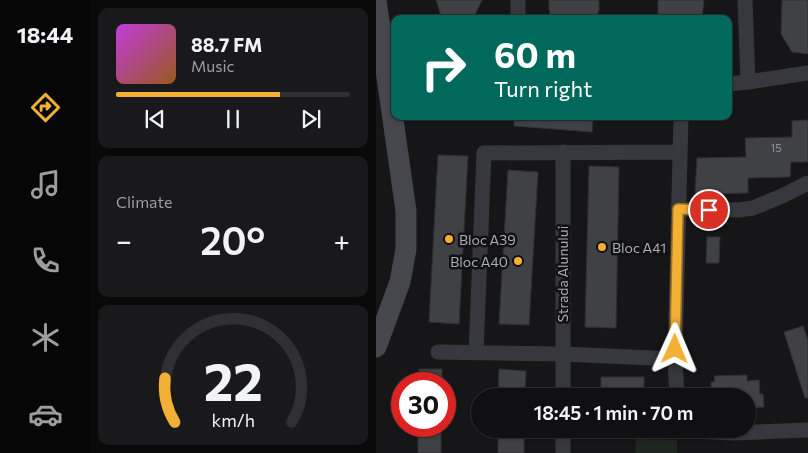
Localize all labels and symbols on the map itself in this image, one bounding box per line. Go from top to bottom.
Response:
house number: 15 [770,141,782,154]
pin [688,189,730,231]
street label: Strada Alunului [554,226,571,322]
place label: Bloc A39 [459,231,516,248]
marker: Bloc A39 [443,233,455,245]
place label: Bloc A41 [612,239,666,256]
marker: Bloc A41 [596,241,608,253]
place label: Bloc A40 [450,253,508,270]
marker: Bloc A40 [512,255,524,267]
position arrow [648,322,700,374]
speed limit sign: 30 [391,372,456,437]

